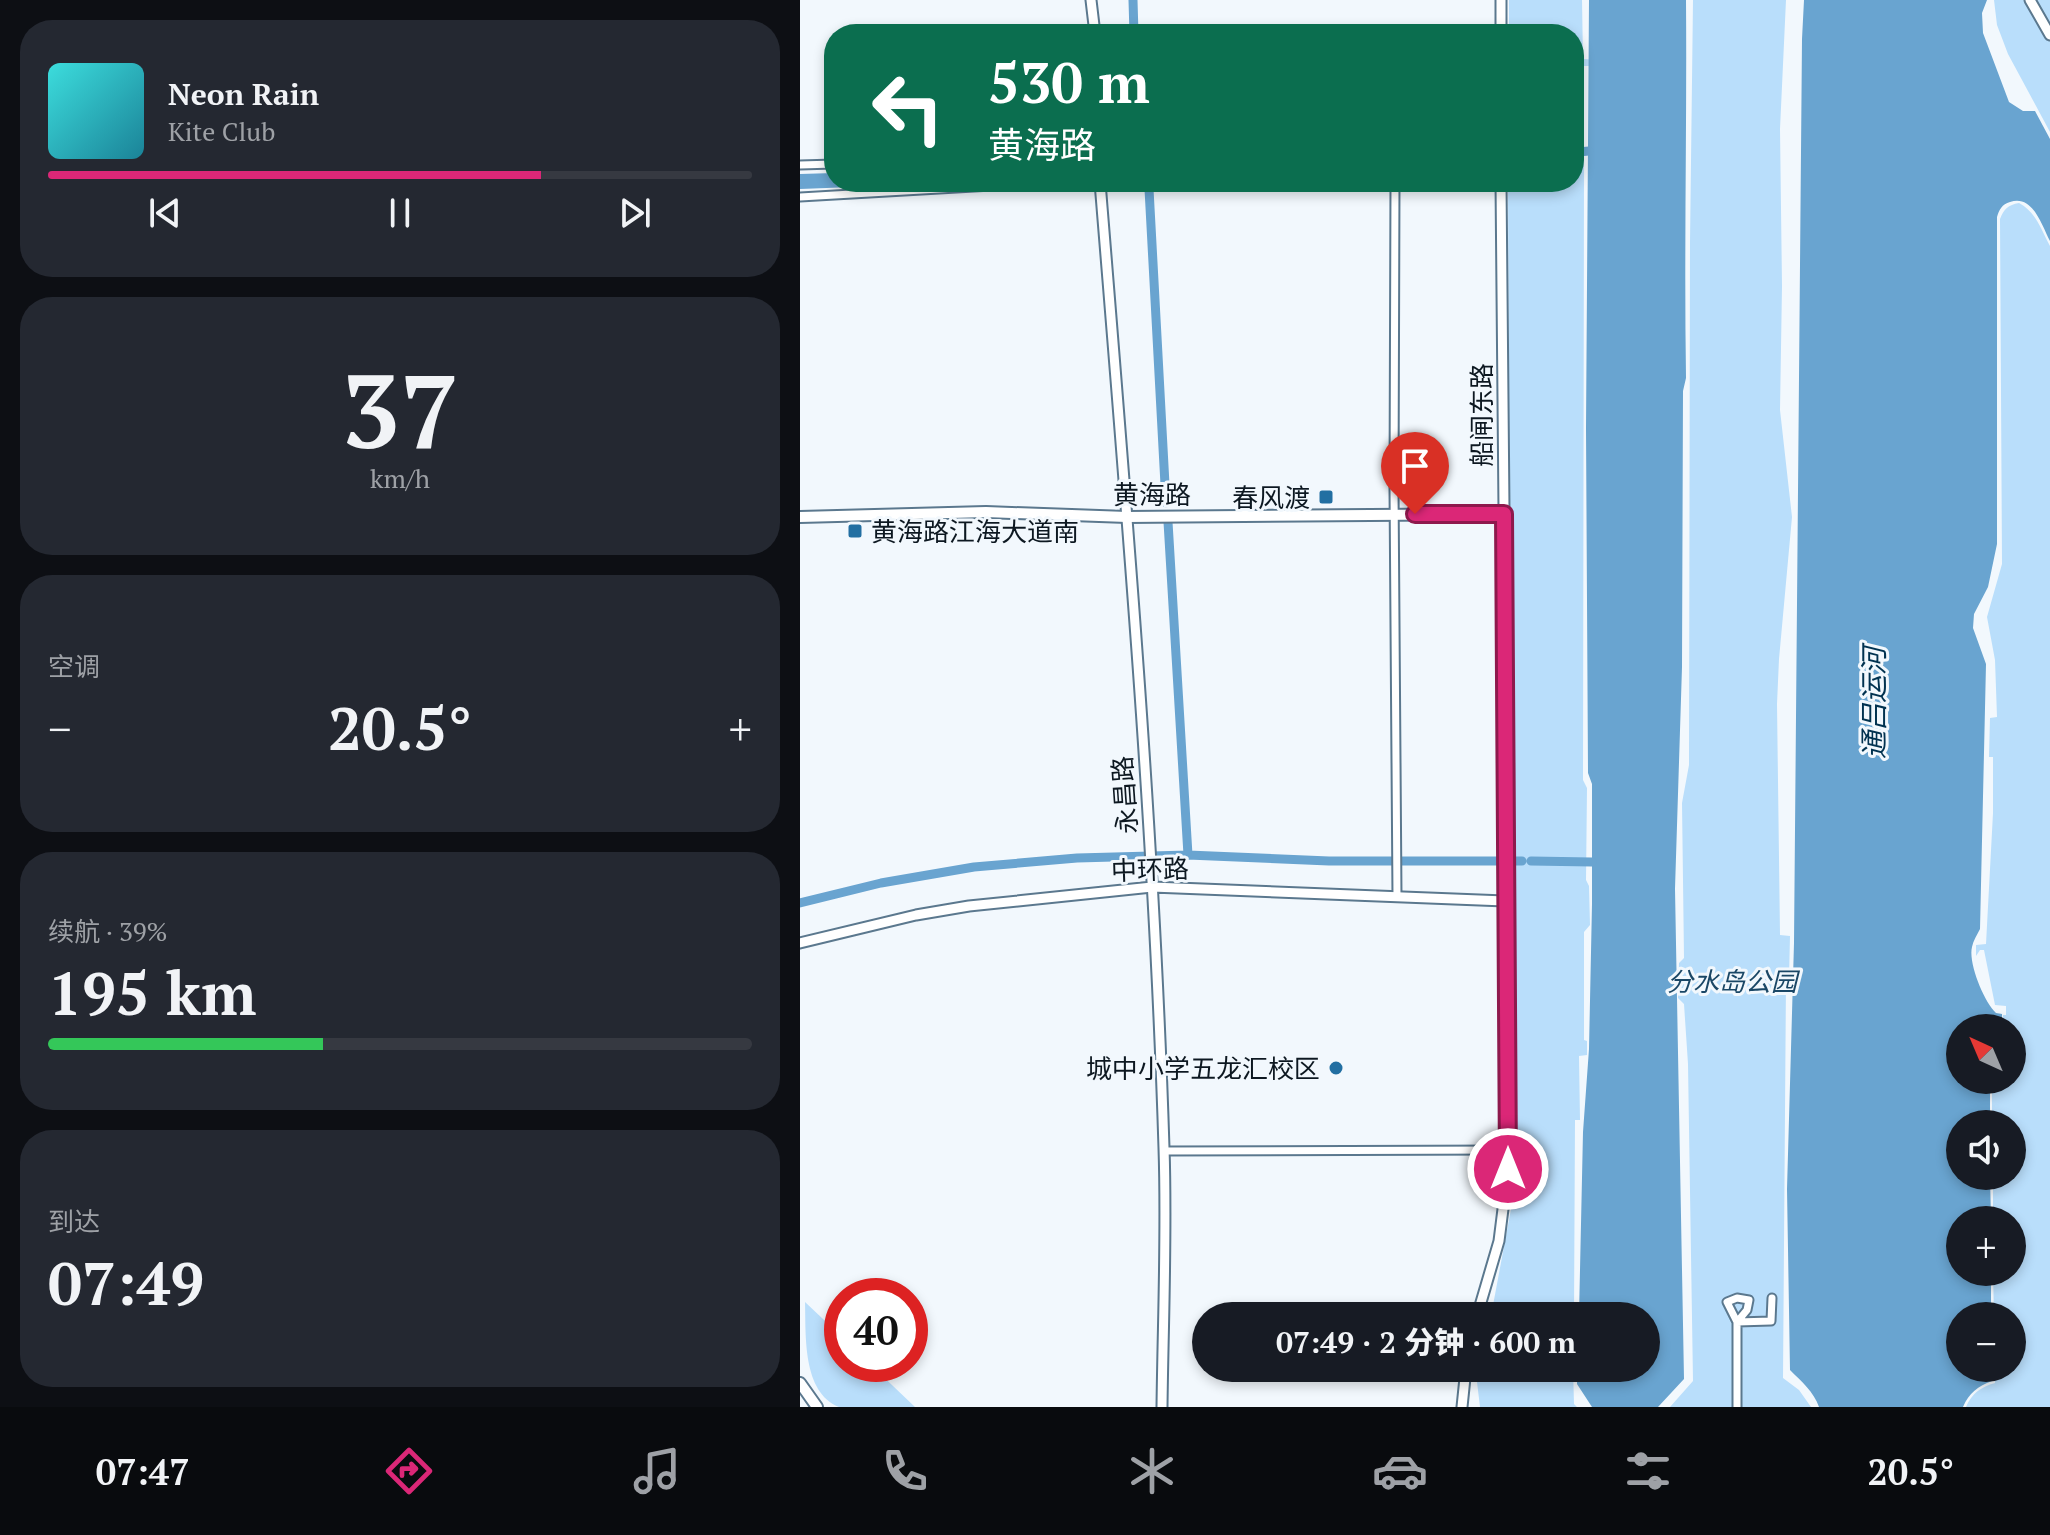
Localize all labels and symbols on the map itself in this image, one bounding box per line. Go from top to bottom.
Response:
street label: 船闸东路 [1464,363,1498,467]
pin [1381,432,1449,514]
street label: 黄海路 [1113,477,1191,511]
place label: 春风渡 [1232,480,1310,514]
marker: 春风渡 [1317,488,1335,506]
place label: 黄海路江海大道南 [871,514,1079,548]
marker: 黄海路江海大道南 [846,522,864,540]
water label: 通吕运河 [1855,642,1892,759]
street label: 永昌路 [1104,755,1144,835]
street label: 中环路 [1110,851,1190,887]
park label: 分水岛公园 [1667,964,1801,998]
north arrow [1946,1014,2026,1094]
place label: 城中小学五龙汇校区 [1086,1051,1320,1085]
marker: 城中小学五龙汇校区 [1327,1059,1345,1077]
position arrow [1466,1127,1550,1211]
speed limit sign: 40 [824,1278,928,1382]

